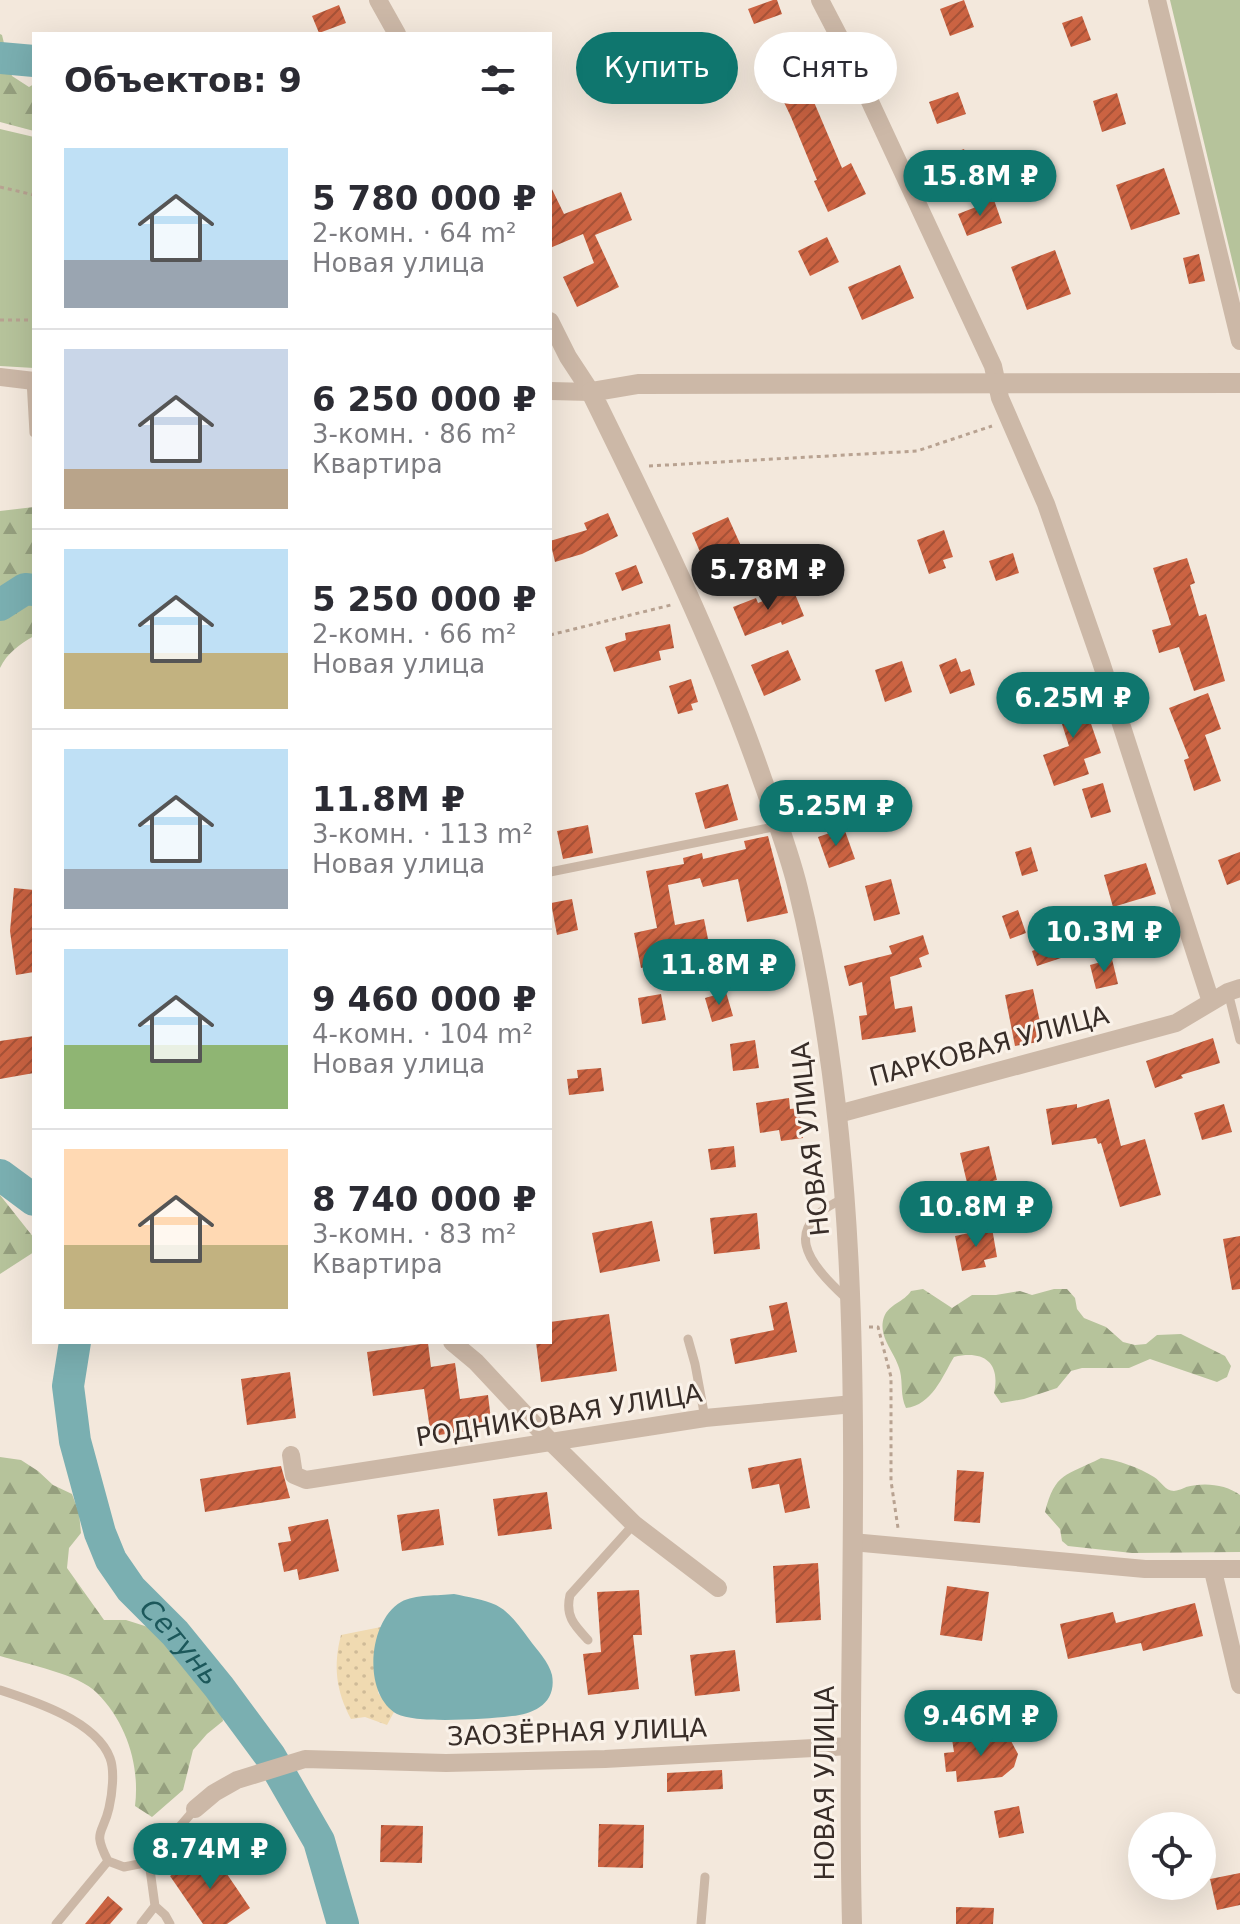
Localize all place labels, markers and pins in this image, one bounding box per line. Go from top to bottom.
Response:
pin: 15.8M ₽ [906,150,1054,218]
pin: 5.78M ₽ [694,544,842,612]
pin: 6.25M ₽ [999,672,1147,740]
pin: 5.25M ₽ [762,780,910,848]
pin: 10.3M ₽ [1030,906,1178,974]
pin: 11.8M ₽ [645,939,793,1007]
pin: 10.8M ₽ [902,1181,1050,1249]
pin: 9.46M ₽ [907,1690,1055,1758]
pin: 8.74M ₽ [136,1823,284,1891]

